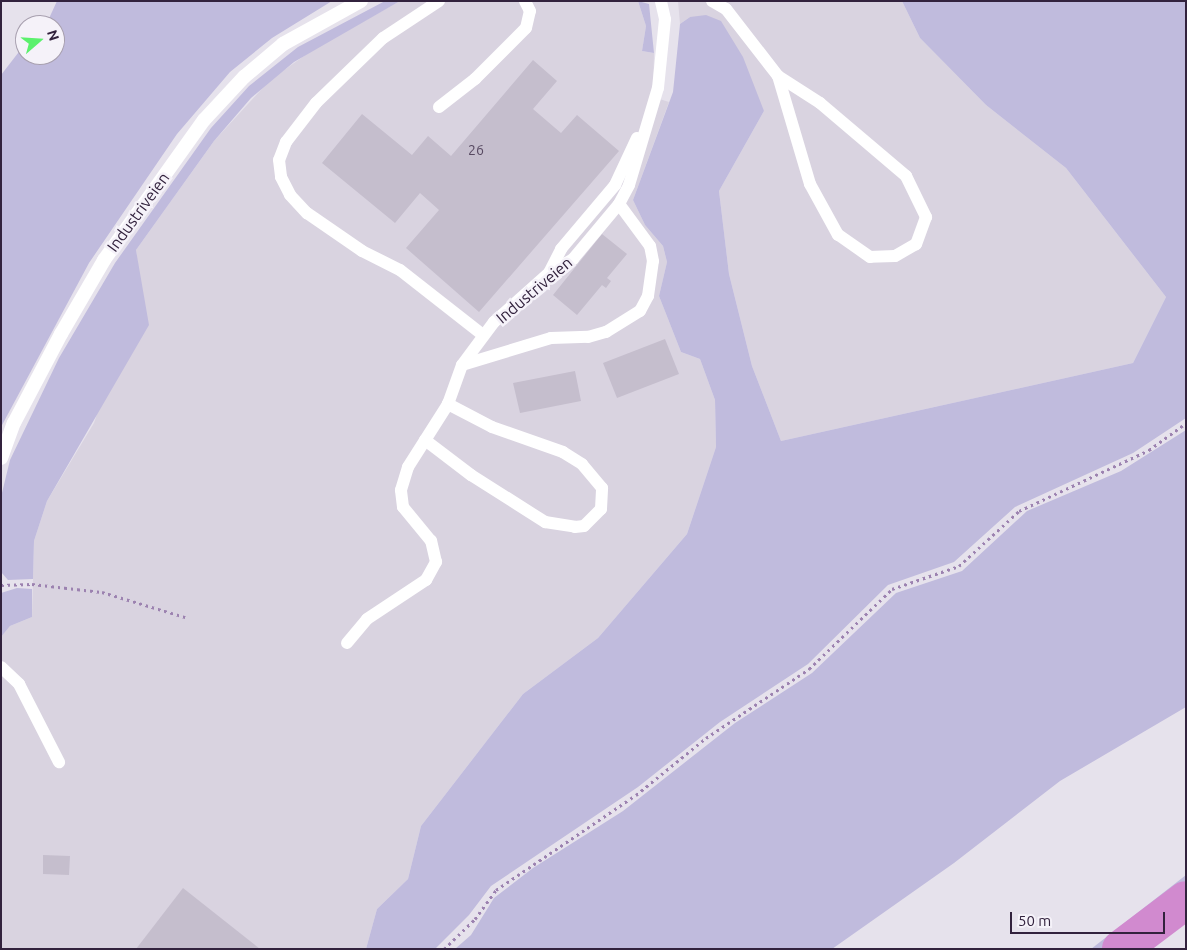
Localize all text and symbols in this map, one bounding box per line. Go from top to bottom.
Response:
north arrow [15,15,65,65]
text: N [44,28,63,43]
house number: 26 [468,142,484,158]
street label: Industriveien [103,169,173,255]
street label: Industriveien [492,253,576,327]
scale bar [1012,902,1167,934]
text: 50 m [1018,912,1051,929]

